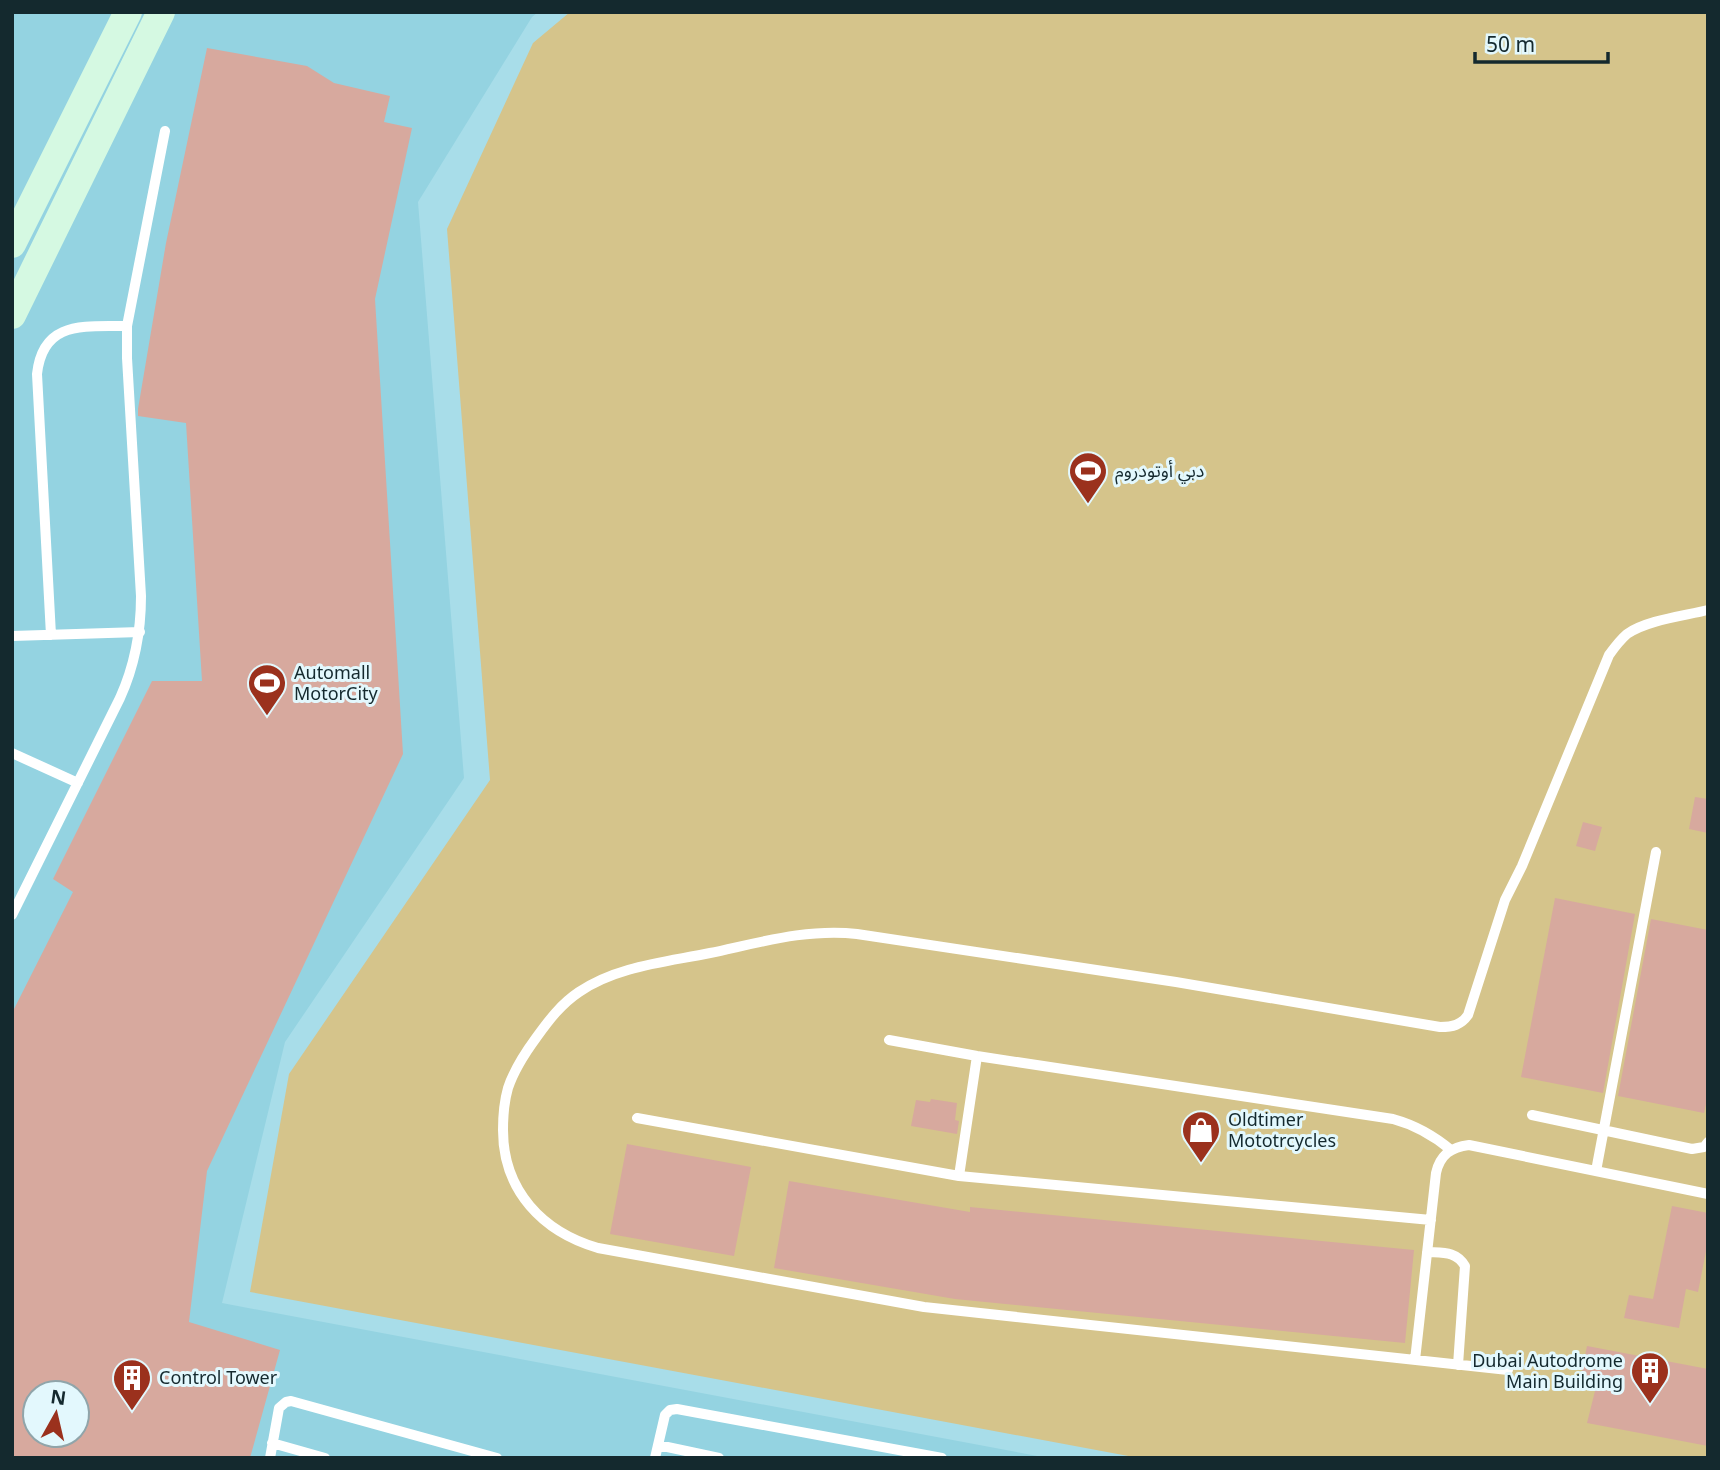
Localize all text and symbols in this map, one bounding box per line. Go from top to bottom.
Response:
scale bar [1475,21,1608,65]
text: 50 m [1486,30,1535,58]
sports icon: دبي أوتودروم [1067,450,1109,505]
place label: دبي أوتودروم [1115,458,1204,485]
place label: Automall MotorCity [294,660,379,705]
sports icon: Automall MotorCity [246,662,288,717]
place label: Oldtimer Mototrcycles [1228,1107,1336,1152]
shop icon: Oldtimer Mototrcycles [1180,1109,1222,1164]
place label: Dubai Autodrome Main Building [1472,1348,1623,1393]
building icon: Dubai Autodrome Main Building [1629,1350,1671,1405]
building icon: Control Tower [111,1357,153,1412]
place label: Control Tower [159,1365,278,1389]
north arrow [21,1379,91,1449]
text: N [49,1383,68,1411]

